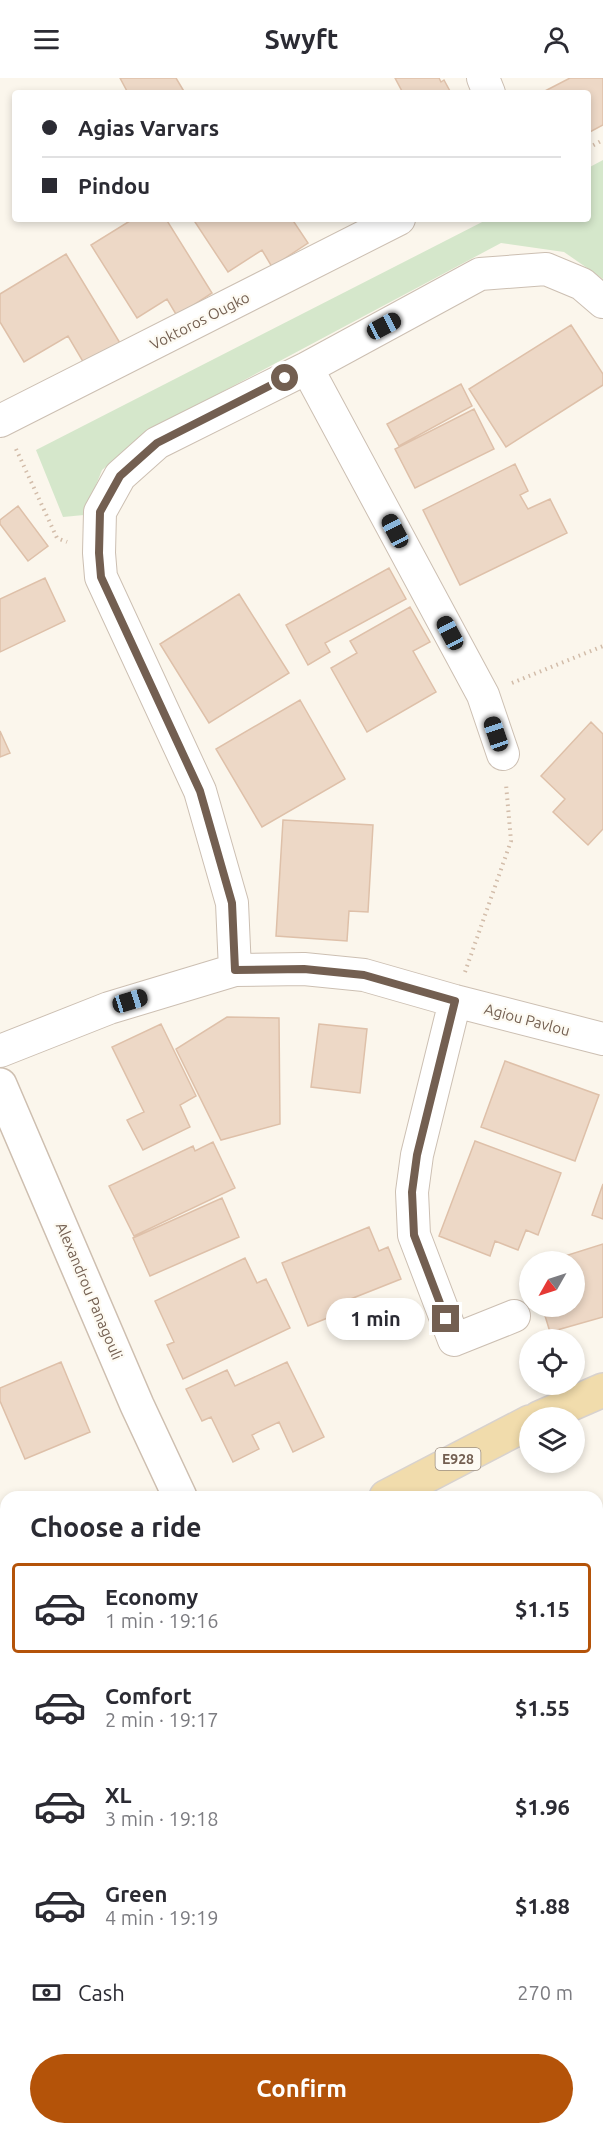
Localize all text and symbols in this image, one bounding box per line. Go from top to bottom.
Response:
icon: menu [30,23,63,56]
icon: person [540,23,573,56]
text: Swyft [265,24,338,54]
text: Agias Varvars [78,115,219,140]
text: Pindou [78,173,150,198]
street label: Voktoros Ougko [147,288,252,353]
car [364,310,404,342]
route start [271,364,298,391]
car [379,511,411,551]
car [434,613,466,653]
car [482,714,510,754]
car [110,987,150,1015]
street label: Agiou Pavlou [482,1000,572,1039]
street label: Alexandrou Panagouli [53,1220,126,1362]
north arrow [519,1251,585,1317]
map controls [519,1251,585,1473]
callout: 1 min [326,1298,425,1340]
route end [432,1305,459,1332]
text: 1 min [350,1307,401,1330]
button: locate [519,1329,585,1395]
button: layers [519,1407,585,1473]
road number: E928 [436,1448,480,1470]
text: Choose a ride [30,1512,202,1542]
icon: car [33,1581,87,1635]
text: Economy [105,1584,198,1609]
text: $1.15 [515,1596,570,1621]
text: 1 min · 19:16 [105,1609,219,1632]
icon: car [33,1680,87,1734]
text: Comfort [105,1683,192,1708]
text: $1.55 [515,1695,570,1720]
text: 2 min · 19:17 [105,1708,219,1731]
icon: car [33,1779,87,1833]
text: XL [105,1782,132,1807]
text: $1.96 [515,1794,570,1819]
text: 3 min · 19:18 [105,1807,219,1830]
icon: car [33,1878,87,1932]
text: Green [105,1881,167,1906]
text: $1.88 [515,1893,570,1918]
text: 4 min · 19:19 [105,1906,219,1929]
icon: cash [30,1976,63,2009]
text: Cash [78,1980,125,2005]
text: 270 m [517,1981,573,2004]
button: Confirm [30,2054,573,2123]

